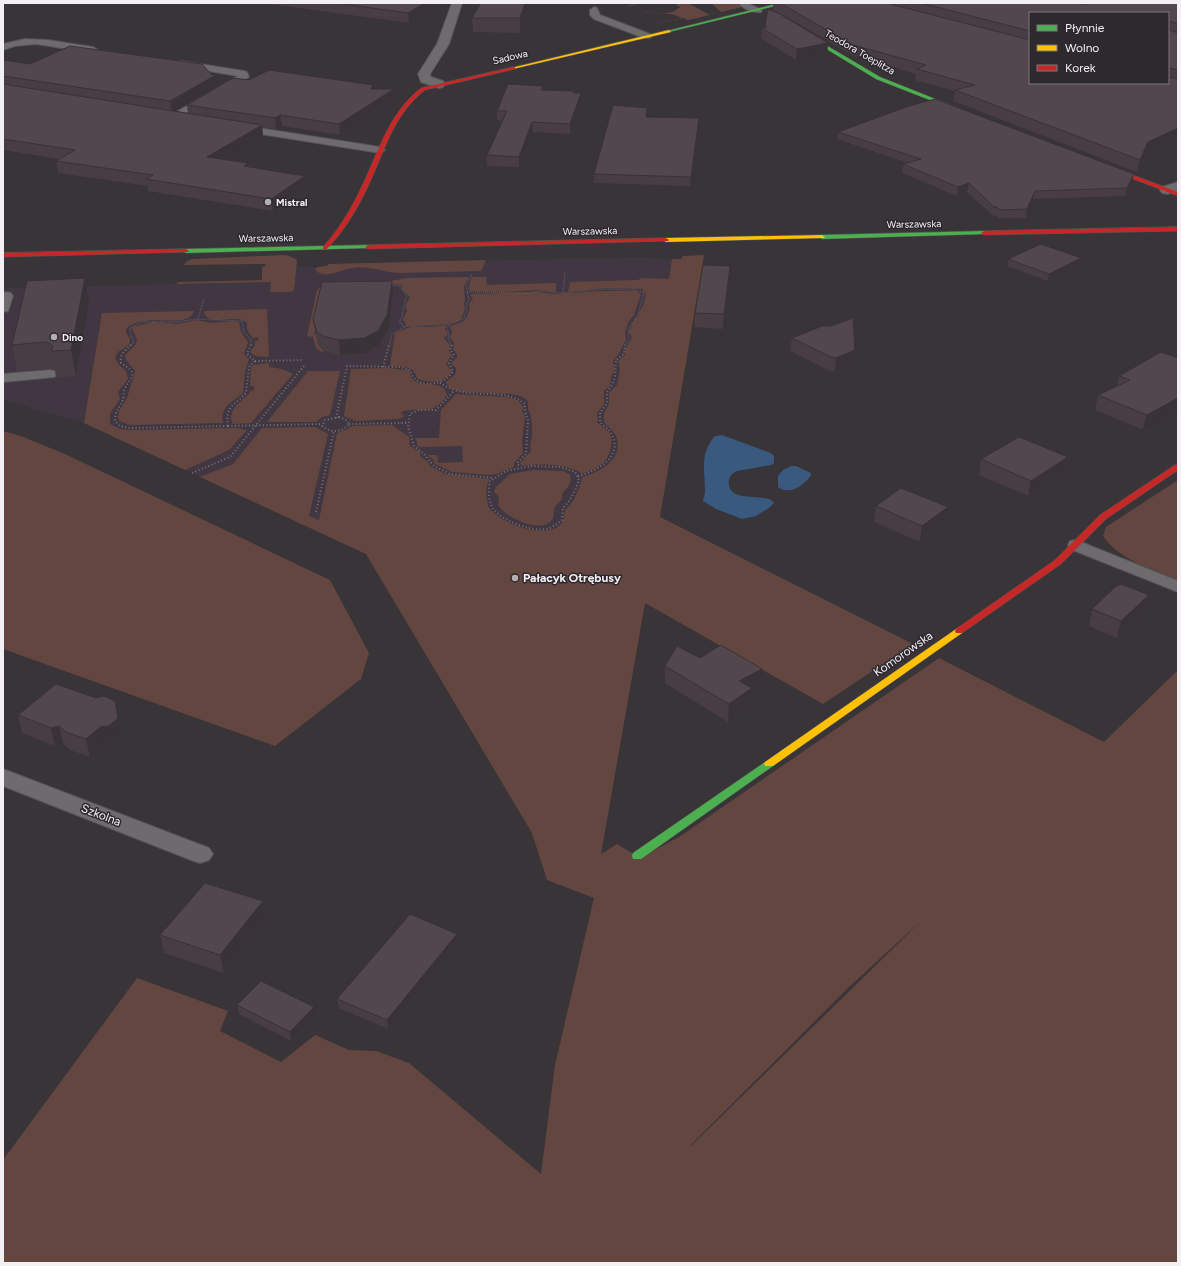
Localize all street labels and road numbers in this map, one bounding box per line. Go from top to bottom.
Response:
street label: Teodora Toeplitza [822,27,898,77]
street label: Sadowa [491,47,529,67]
street label: Warszawska [887,217,941,231]
street label: Warszawska [563,224,617,238]
street label: Warszawska [239,231,293,245]
street label: Komorowska [871,628,935,680]
street label: Szkolna [79,801,123,829]

